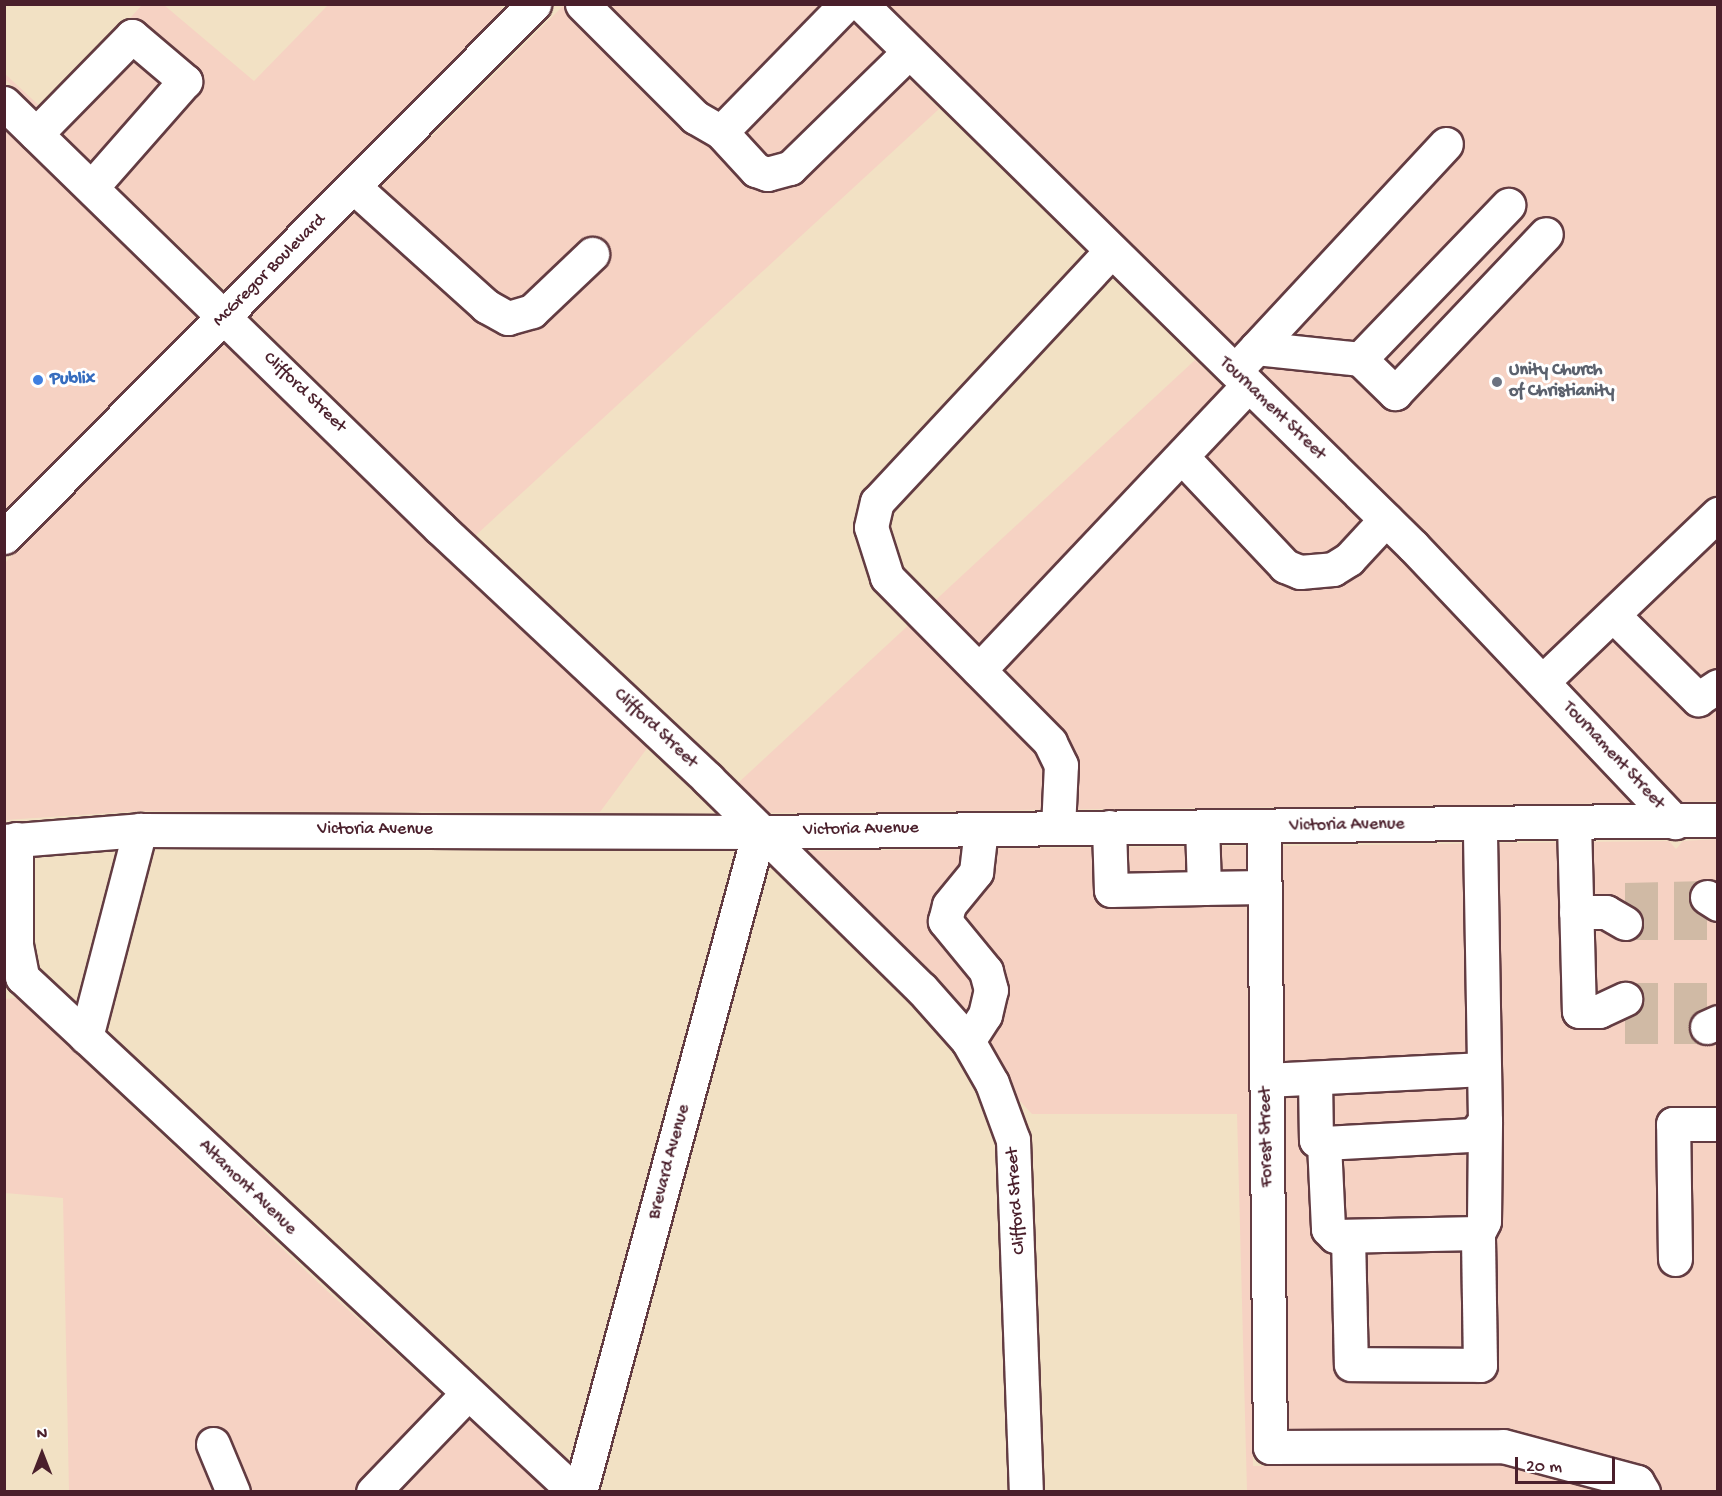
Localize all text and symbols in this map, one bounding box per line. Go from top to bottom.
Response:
street label: McGregor Boulevard [209,210,331,332]
street label: Clifford Street [258,348,350,438]
street label: Tournament Street [1214,353,1330,465]
place label: Unity Church of Christianity [1509,361,1614,404]
place label: Publix [50,369,95,391]
marker: Publix [31,373,45,387]
marker: Unity Church of Christianity [1490,375,1504,389]
street label: Clifford Street [608,685,702,773]
street label: Tournament Street [1557,697,1669,815]
street label: Victoria Avenue [1289,814,1405,838]
street label: Victoria Avenue [803,818,919,842]
street label: Victoria Avenue [317,819,433,841]
street label: Forest Street [1255,1087,1279,1187]
street label: Brevard Avenue [644,1102,696,1222]
street label: Altamont Avenue [193,1136,301,1240]
street label: Clifford Street [1002,1147,1032,1255]
north arrow [12,1424,72,1484]
text: N [37,1426,47,1445]
scale bar [1518,1445,1618,1483]
text: 20 m [1526,1457,1562,1478]

